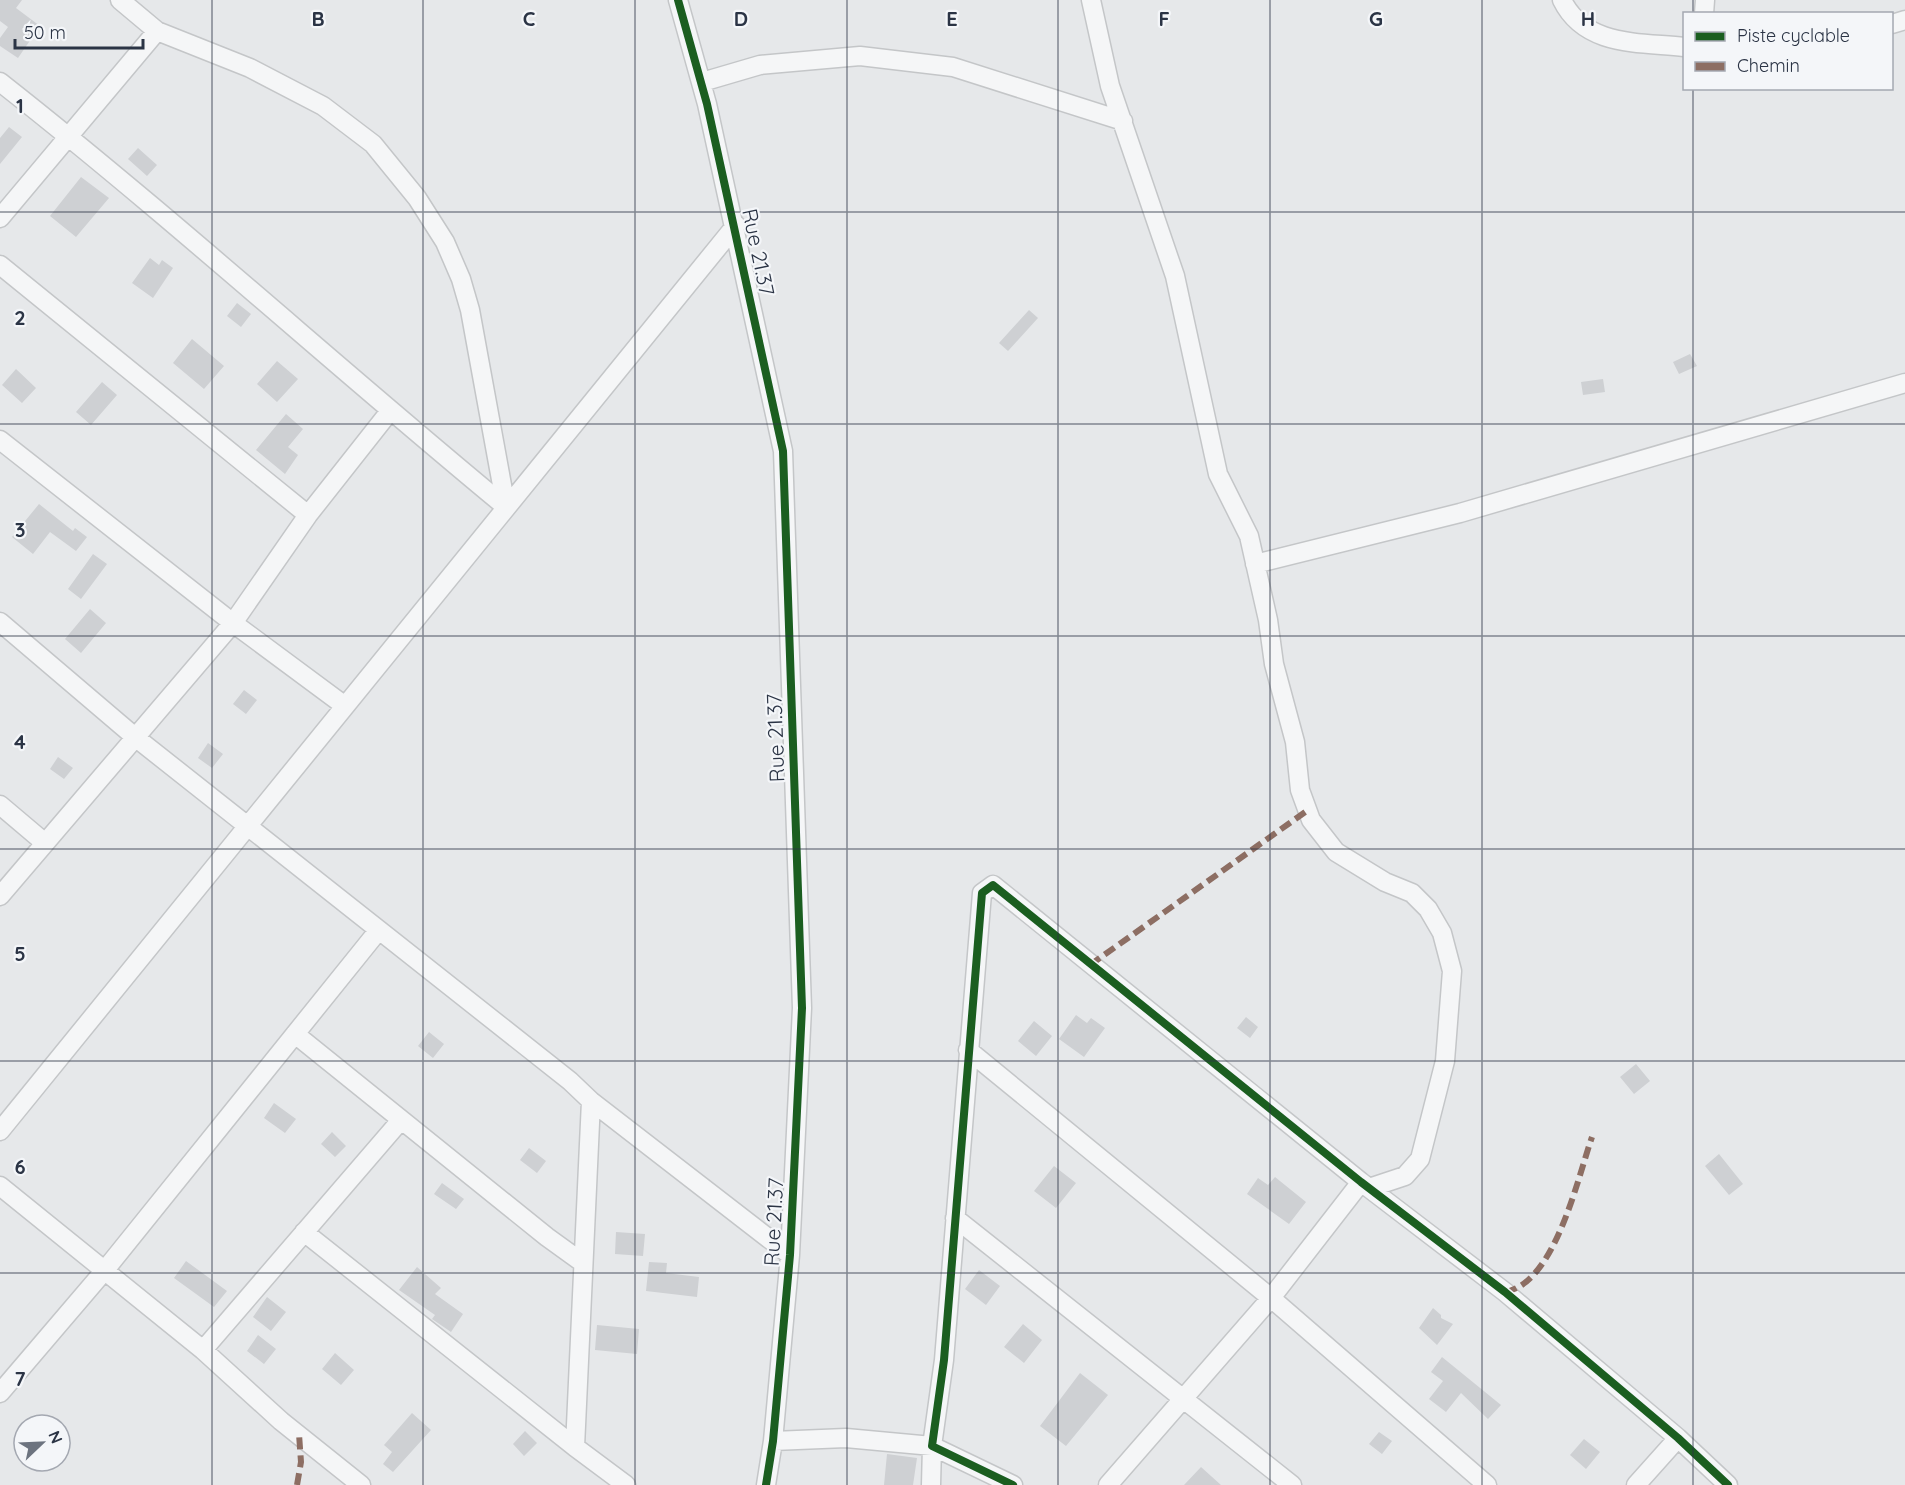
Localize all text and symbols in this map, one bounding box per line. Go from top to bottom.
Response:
text: B [311,6,325,31]
text: C [523,6,536,31]
text: D [734,6,748,31]
text: E [946,6,958,31]
text: F [1158,6,1170,31]
text: G [1369,6,1383,31]
text: H [1581,6,1595,31]
scale bar [15,12,142,50]
legend [1683,12,1893,90]
text: 50 m [24,21,66,44]
text: Piste cyclable [1737,24,1850,47]
text: Chemin [1737,54,1800,77]
text: 1 [16,93,24,118]
street label: Rue 21.37 [737,206,781,298]
text: 2 [14,305,26,330]
text: 3 [15,517,25,542]
street label: Rue 21.37 [760,693,790,783]
text: 4 [14,729,26,754]
text: 5 [14,941,26,966]
text: 6 [14,1154,26,1179]
street label: Rue 21.37 [758,1177,788,1267]
text: 7 [15,1366,26,1391]
north arrow [12,1413,72,1473]
text: N [44,1428,67,1446]

